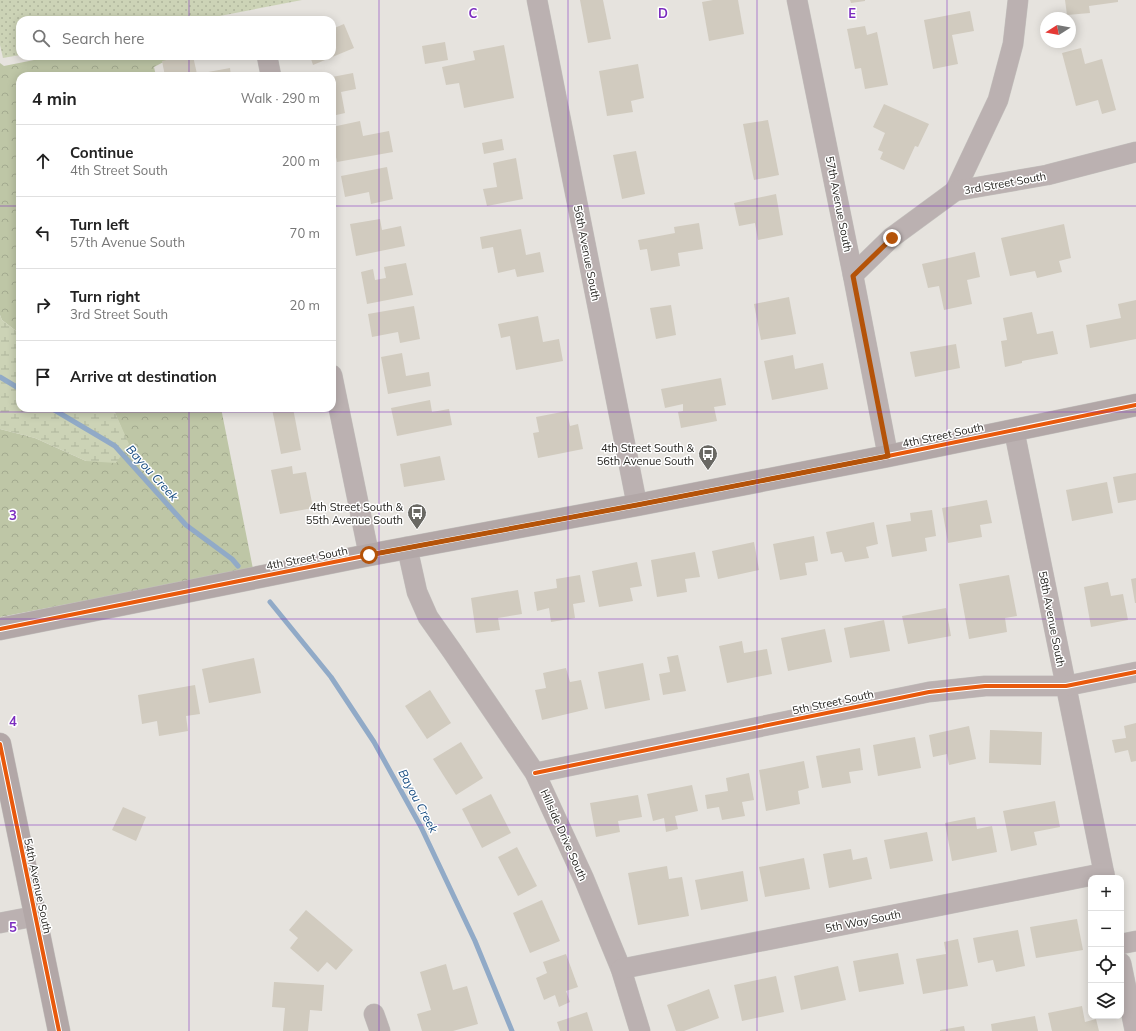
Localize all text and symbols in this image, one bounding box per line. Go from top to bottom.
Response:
text: C [469,5,478,21]
text: D [658,5,668,21]
text: E [848,5,856,21]
north arrow [1040,12,1076,48]
search box [16,16,336,60]
icon: search [30,27,52,49]
text: Search here [62,29,144,48]
text: 4 min [32,88,77,109]
text: Walk · 290 m [241,90,320,106]
text: Continue [70,143,133,162]
icon: ahead [32,150,54,172]
text: 200 m [282,153,320,169]
street label: 57th Avenue South [823,155,855,253]
text: 4th Street South [70,162,168,178]
street label: 3rd Street South [963,169,1047,197]
street label: 56th Avenue South [571,204,603,302]
text: Turn left [70,215,129,234]
icon: left [32,222,54,244]
text: 70 m [290,225,320,241]
route end [883,229,901,247]
text: 57th Avenue South [70,234,185,250]
text: Turn right [70,287,140,306]
icon: right [32,294,54,316]
text: 20 m [290,297,320,313]
text: 3rd Street South [70,306,168,322]
icon: arrive [32,366,54,388]
text: Arrive at destination [70,367,217,386]
street label: 4th Street South [901,420,985,450]
place label: 4th Street South & 56th Avenue South [597,441,695,468]
water label: Bayou Creek [123,442,182,504]
bus stop icon: 4th Street South & 56th Avenue South [697,443,719,471]
place label: 4th Street South & 55th Avenue South [306,500,404,527]
bus stop icon: 4th Street South & 55th Avenue South [406,502,428,530]
text: 3 [9,507,17,523]
street label: 4th Street South [265,543,349,573]
route start [360,546,378,564]
street label: 58th Avenue South [1036,570,1068,668]
street label: 5th Street South [791,687,875,717]
text: 4 [9,713,17,729]
water label: Bayou Creek [395,766,442,836]
street label: Hillside Drive South [537,787,591,883]
street label: 54th Avenue South [21,837,55,935]
map controls [1088,875,1124,1019]
button: + [1088,875,1124,911]
street label: 5th Way South [824,907,902,935]
button: − [1088,911,1124,947]
text: 5 [9,919,17,935]
button: locate [1088,947,1124,983]
button: layers [1088,983,1124,1019]

